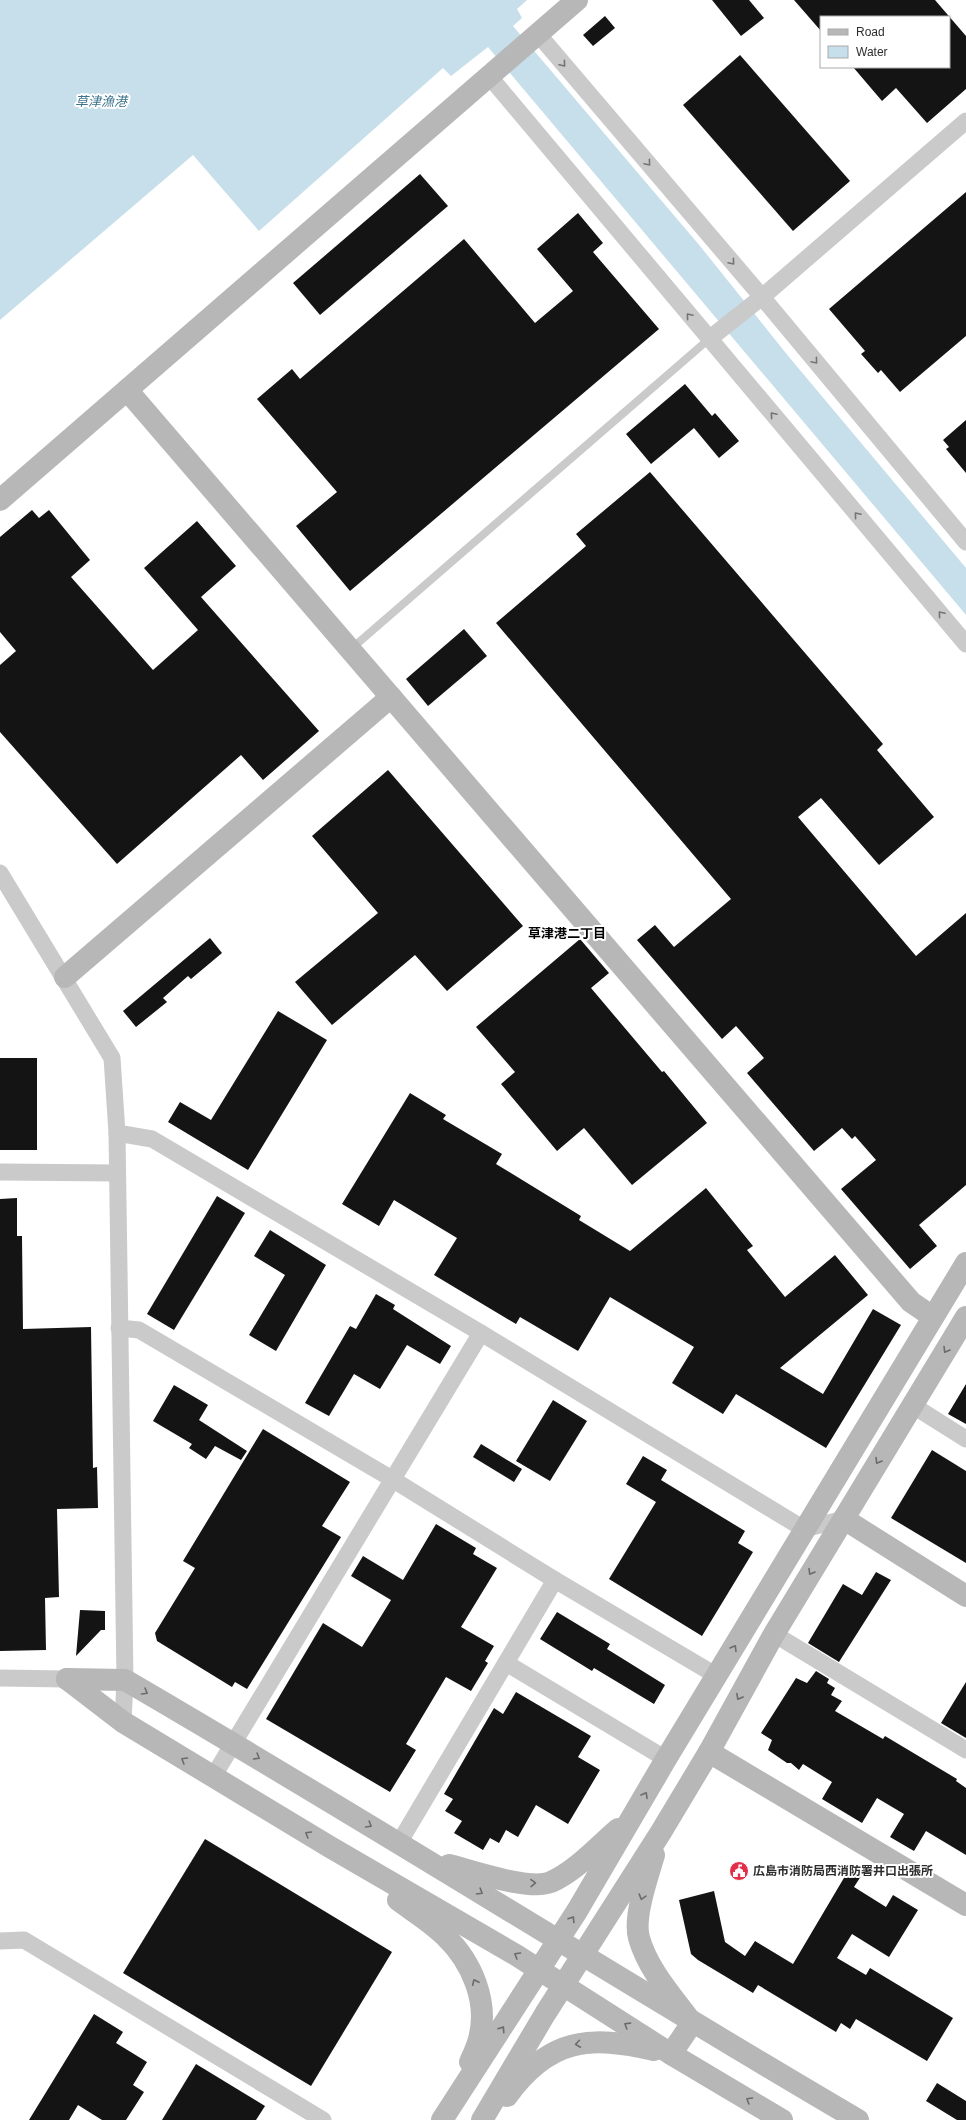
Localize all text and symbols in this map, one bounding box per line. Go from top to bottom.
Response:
legend [820,16,950,68]
text: Road [856,25,885,39]
text: Water [856,45,888,59]
one-way arrow [559,59,566,66]
water label: 草津漁港 [75,94,129,109]
one-way arrow [643,158,650,165]
one-way arrow [727,257,734,264]
one-way arrow [687,313,694,321]
one-way arrow [811,357,818,364]
one-way arrow [771,413,778,420]
one-way arrow [854,512,861,519]
one-way arrow [938,611,945,619]
district label: 草津港二丁目 [528,926,606,941]
one-way arrow [943,1346,950,1353]
one-way arrow [876,1457,883,1464]
one-way arrow [808,1568,816,1575]
one-way arrow [729,1645,736,1652]
one-way arrow [141,1687,148,1694]
one-way arrow [736,1693,743,1700]
one-way arrow [253,1753,260,1760]
one-way arrow [181,1757,188,1764]
one-way arrow [640,1792,647,1799]
one-way arrow [365,1820,372,1827]
one-way arrow [305,1831,312,1838]
public building icon: 広島市消防局西消防署井口出張所 [728,1860,750,1882]
place label: 広島市消防局西消防署井口出張所 [753,1864,933,1878]
one-way arrow [530,1879,536,1887]
one-way arrow [476,1887,483,1894]
one-way arrow [638,1893,647,1900]
one-way arrow [567,1916,574,1923]
one-way arrow [514,1953,521,1960]
one-way arrow [472,1978,480,1986]
one-way arrow [624,2023,631,2030]
one-way arrow [497,2026,505,2033]
one-way arrow [575,2039,581,2048]
one-way arrow [746,2097,753,2105]

